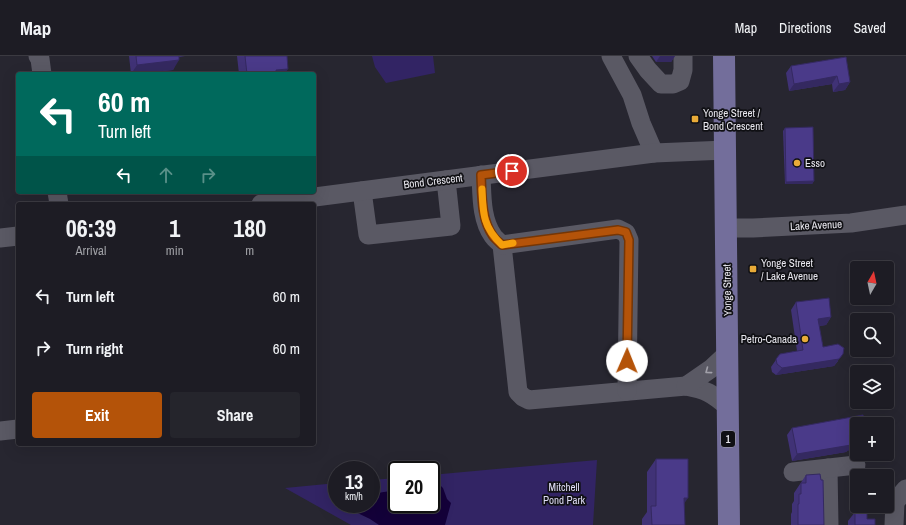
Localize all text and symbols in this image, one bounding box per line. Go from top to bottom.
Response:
text: Map [20,15,51,41]
text: Map [735,19,757,37]
text: Directions [779,19,831,37]
text: Saved [853,19,886,37]
text: 60 m [98,83,150,121]
icon: left [32,88,84,140]
place label: Yonge Street / Bond Crescent [703,106,763,133]
marker: Yonge Street / Bond Crescent [690,114,700,124]
text: Turn left [98,119,151,144]
pin [495,154,529,188]
place label: Esso [805,156,825,170]
marker: Esso [792,158,802,168]
icon: arrive [501,160,523,182]
icon: left [113,164,135,186]
icon: ahead [155,164,177,186]
icon: right [197,164,219,186]
street label: Bond Crescent [403,170,464,192]
text: 06:39 [66,212,116,244]
text: 1 [169,212,180,244]
text: 180 [233,212,266,244]
street label: Lake Avenue [790,217,842,233]
text: Arrival [76,242,106,259]
text: min [166,242,184,259]
text: m [245,242,254,259]
place label: Yonge Street / Lake Avenue [761,256,818,283]
north arrow [850,261,894,305]
map controls [850,261,894,513]
street label: Yonge Street [720,263,734,316]
marker: Yonge Street / Lake Avenue [748,264,758,274]
icon: left [32,285,54,307]
text: Turn left [66,286,114,307]
text: 60 m [273,286,300,307]
button: search [850,313,894,357]
place label: Petro-Canada [741,332,797,346]
marker: Petro-Canada [800,334,810,344]
icon: right [32,337,54,359]
text: Turn right [66,338,123,359]
text: 60 m [273,338,300,359]
position arrow [606,340,648,382]
button: layers [850,365,894,409]
one-way arrow [705,366,712,373]
button: Exit [32,392,162,438]
button: Share [170,392,300,438]
button: + [850,417,894,461]
road number: 1 [721,431,735,447]
speed limit sign: 20 [388,461,440,513]
text: 13 [345,468,363,495]
button: − [850,469,894,513]
park label: Mitchell Pond Park [543,480,586,507]
text: km/h [345,490,363,503]

